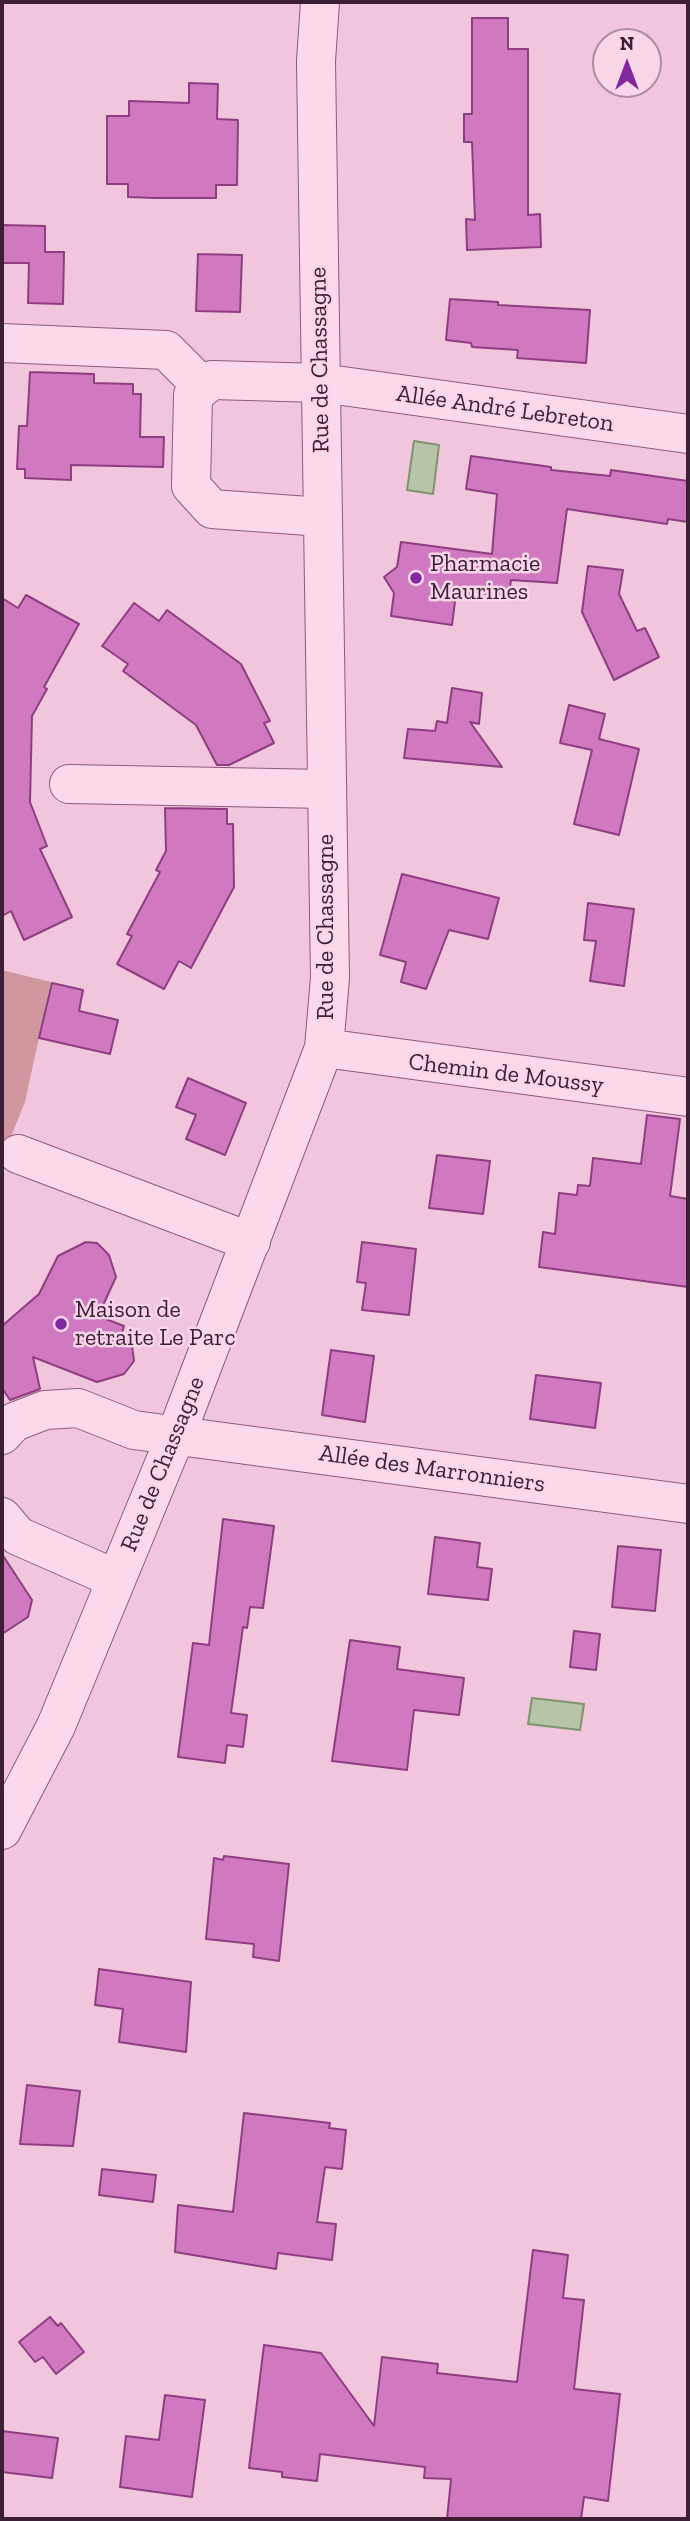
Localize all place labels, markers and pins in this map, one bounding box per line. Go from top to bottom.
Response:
place label: Pharmacie Maurines [430,550,540,606]
marker: Pharmacie Maurines [408,570,424,586]
place label: Maison de retraite Le Parc [75,1296,235,1352]
marker: Maison de retraite Le Parc [53,1316,69,1332]

